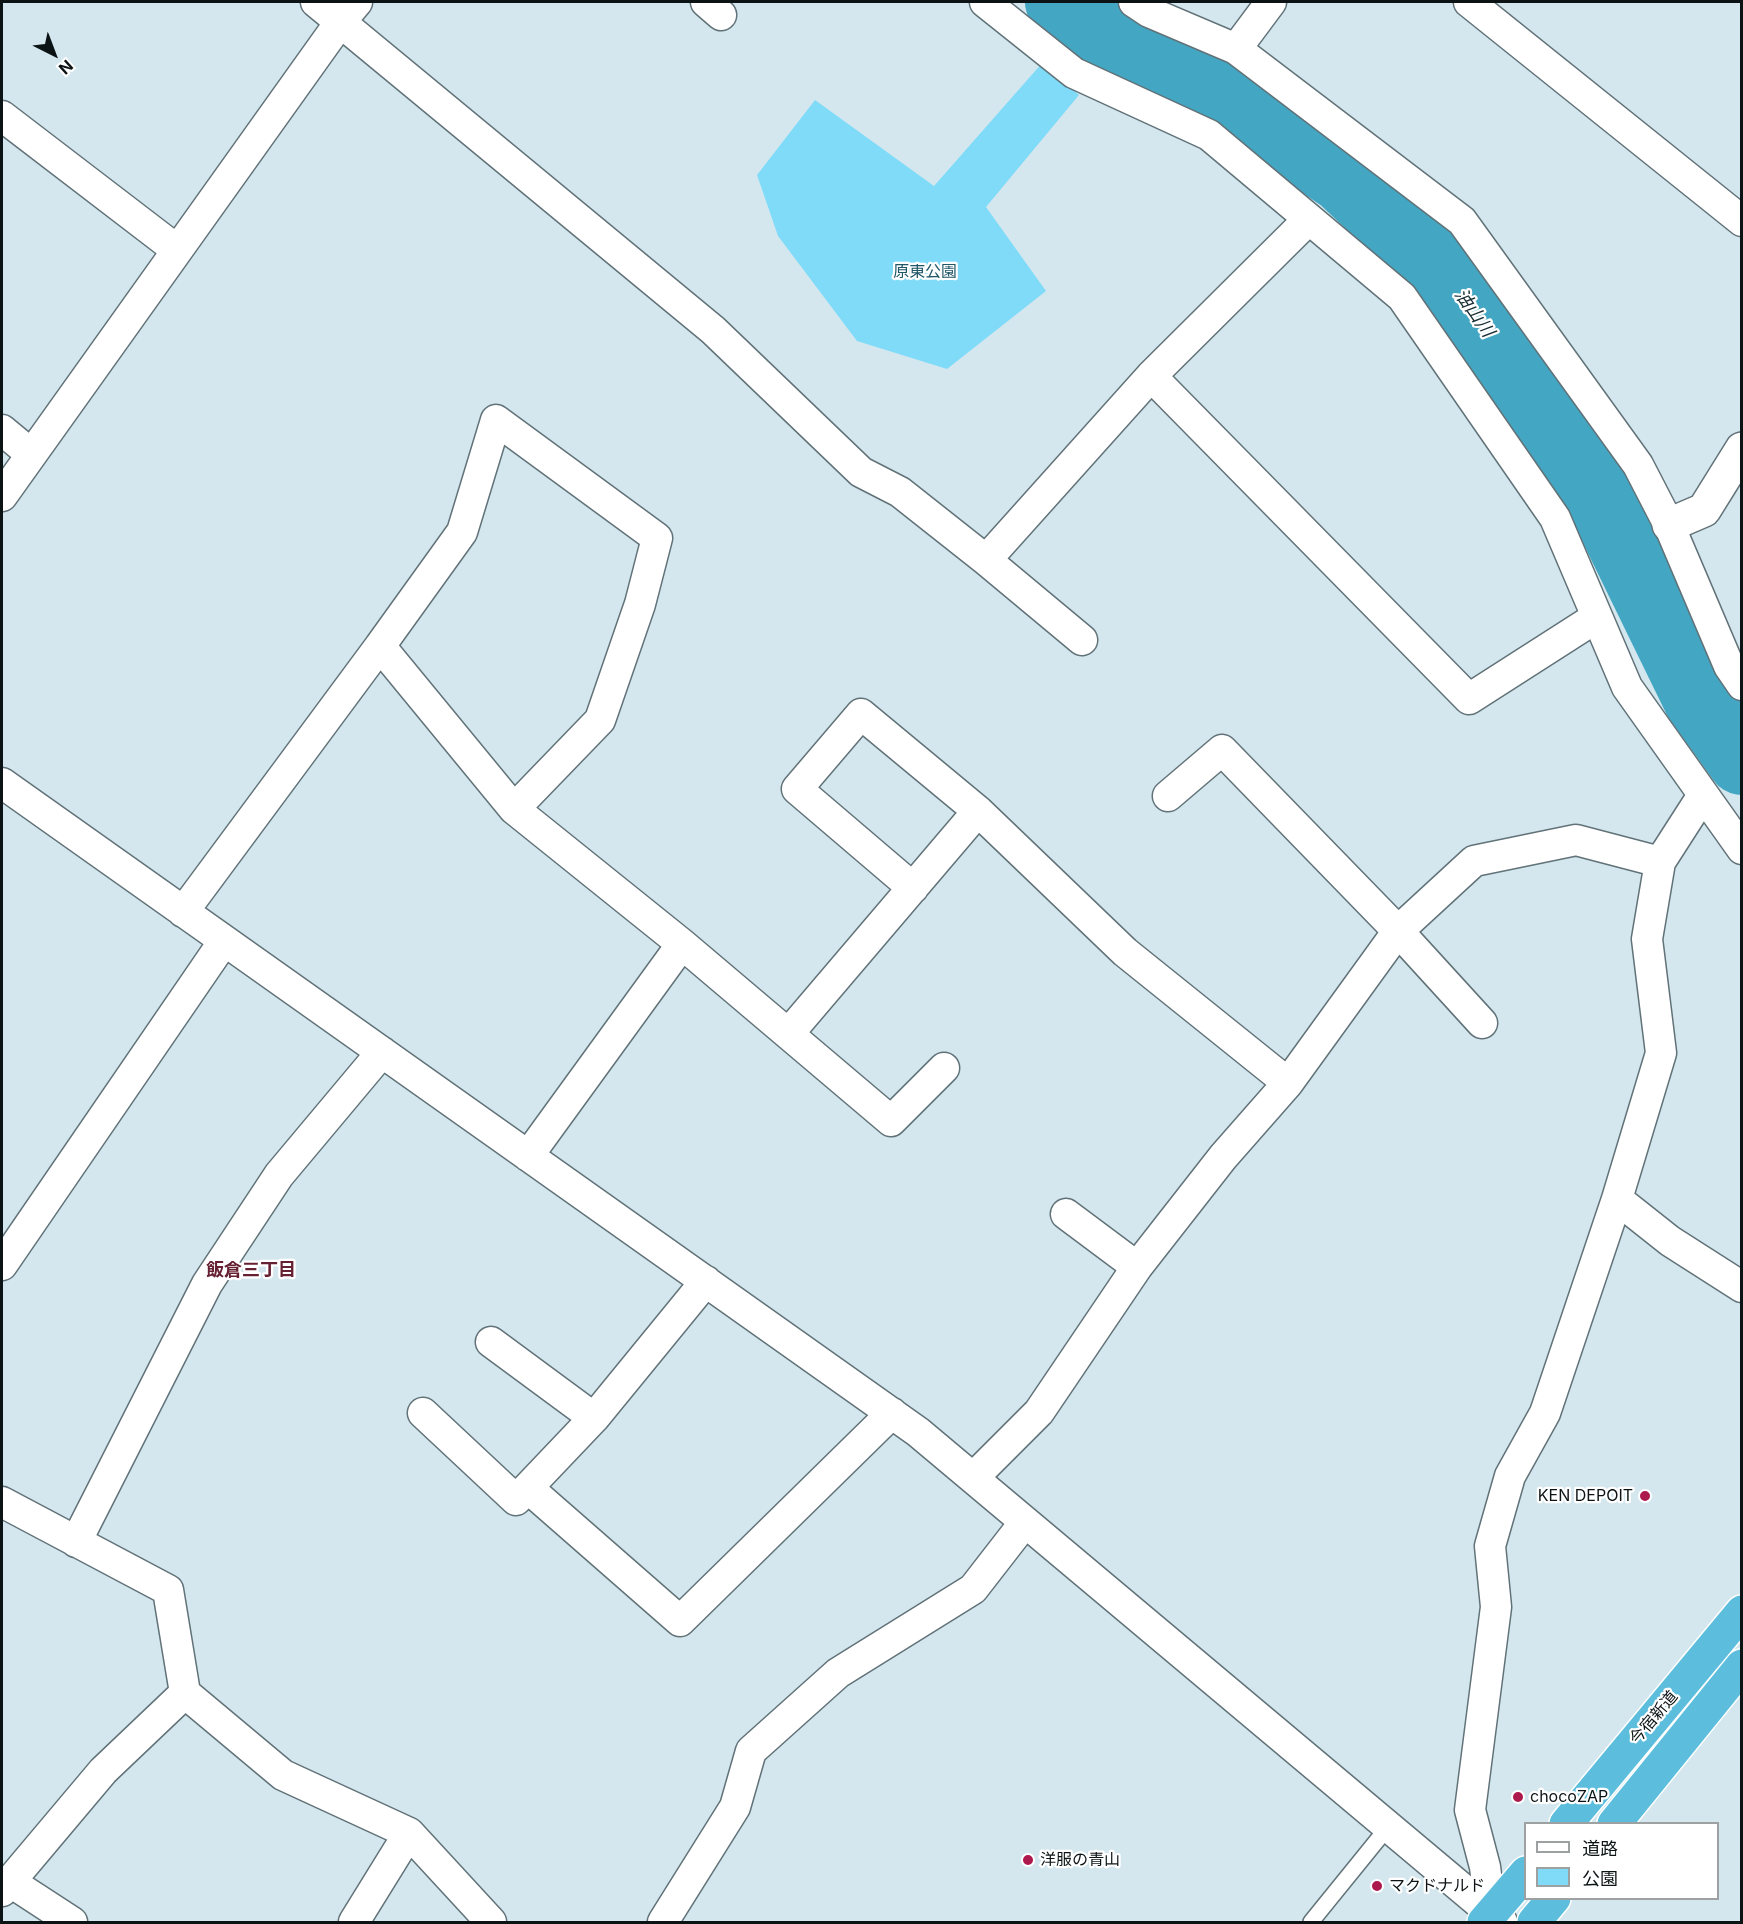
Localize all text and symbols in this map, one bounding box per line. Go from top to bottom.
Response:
north arrow [24,24,84,84]
text: N [55,56,77,79]
park label: 原東公園 [893,262,957,282]
water label: 油山川 [1450,285,1498,341]
district label: 飯倉三丁目 [206,1260,296,1282]
place label: KEN DEPOIT [1538,1486,1633,1506]
marker: KEN DEPOIT [1638,1489,1652,1503]
street label: 今宿新道 [1626,1687,1682,1749]
place label: chocoZAP [1530,1787,1608,1807]
marker: chocoZAP [1511,1790,1525,1804]
legend [1524,1822,1719,1900]
text: 道路 [1582,1838,1618,1859]
place label: 洋服の青山 [1040,1850,1120,1870]
marker: 洋服の青山 [1021,1853,1035,1867]
text: 公園 [1582,1868,1618,1889]
place label: マクドナルド [1389,1876,1485,1896]
marker: マクドナルド [1370,1879,1384,1893]

